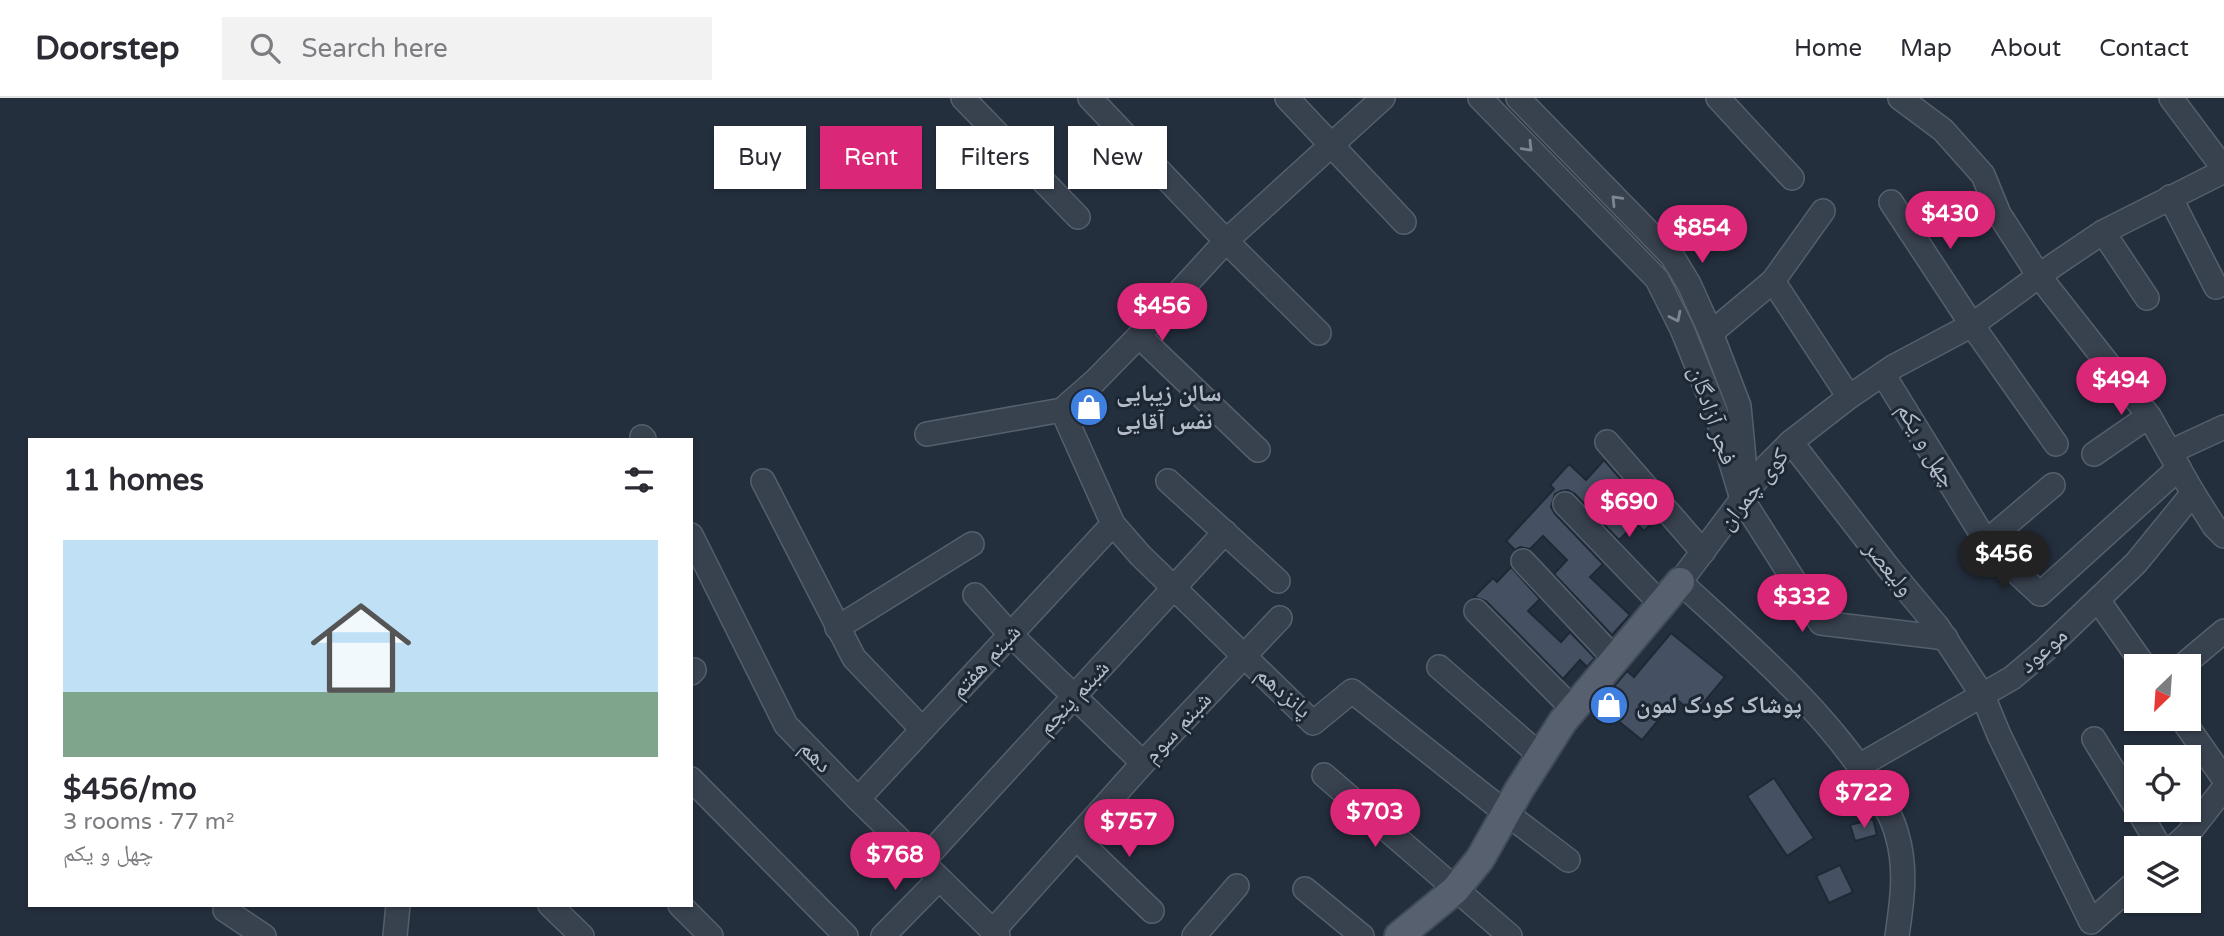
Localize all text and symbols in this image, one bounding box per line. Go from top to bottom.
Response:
search box [222,17,712,80]
text: Doorstep [35,29,180,68]
icon: search [246,29,284,67]
text: Search here [302,33,448,64]
text: Home [1794,34,1862,63]
text: Map [1900,34,1952,63]
text: About [1990,34,2061,63]
text: Contact [2099,34,2189,63]
chip: Buy [714,126,806,189]
chip: Rent [820,126,922,189]
chip: Filters [936,126,1054,189]
chip: New [1068,126,1167,189]
one-way arrow [1519,139,1532,152]
pin: $430 [1909,192,1991,251]
one-way arrow [1611,195,1624,208]
text: $430 [1921,200,1979,228]
pin: $854 [1661,206,1743,265]
text: $854 [1673,214,1731,242]
pin: $456 [1121,284,1203,343]
text: $456 [1133,292,1191,320]
one-way arrow [1668,310,1682,322]
pin: $494 [2080,358,2162,417]
street label: فجر آزادگان [1682,362,1743,468]
text: $494 [2092,366,2150,394]
place label: سالن زیبایی نفس آقایی [1116,379,1222,436]
shop icon: سالن زیبایی نفس آقایی [1068,386,1110,428]
street label: چهل و یکم [1889,397,1963,494]
street label: کوی چمران [1712,443,1795,536]
icon: filters [620,461,658,499]
text: 11 homes [63,462,204,499]
pin: $690 [1588,480,1670,539]
text: $690 [1600,488,1658,516]
pin: $456 [1963,532,2045,591]
street label: ولیعصر [1857,534,1920,602]
text: $456 [1975,540,2033,568]
pin: $332 [1761,574,1843,634]
text: $332 [1773,583,1831,611]
icon: home [298,585,424,711]
street label: شبنم هفتم [944,618,1028,705]
street label: موعود [2013,621,2074,680]
street label: شبنم پنجم [1031,654,1116,742]
north arrow [2124,654,2202,732]
map controls [2124,654,2201,913]
street label: پانزدهم [1249,660,1318,726]
shop icon: پوشاک کودک لمون [1588,684,1630,726]
street label: شبنم سوم [1137,685,1219,770]
place label: پوشاک کودک لمون [1636,691,1802,720]
street label: دهم [792,734,838,780]
button: locate [2124,745,2201,822]
pin: $722 [1823,770,1905,830]
text: $456/mo [63,771,197,808]
text: $722 [1835,779,1893,807]
pin: $703 [1334,790,1416,849]
text: $703 [1346,798,1404,826]
pin: $757 [1088,800,1170,859]
text: 3 rooms · 77 m² [63,808,234,836]
text: $757 [1100,808,1158,836]
pin: $768 [854,832,936,892]
button: layers [2124,836,2201,913]
text: چهل و یکم [63,840,153,868]
text: $768 [866,841,924,869]

